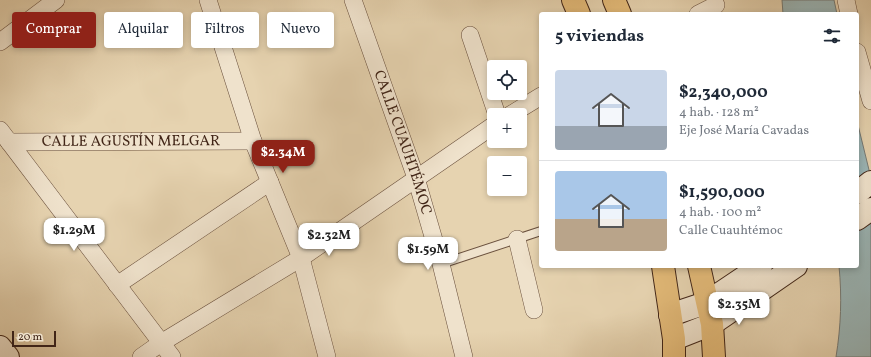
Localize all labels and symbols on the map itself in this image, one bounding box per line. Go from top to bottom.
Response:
street label: CALLE CUAUHTÉMOC [368,67,437,217]
street label: CALLE AGUSTÍN MELGAR [42,131,220,152]
pin: $2.34M [250,140,316,174]
pin: $1.29M [41,218,107,252]
pin: $2.32M [296,223,362,257]
pin: $1.59M [395,237,461,271]
pin: $2.35M [706,292,772,326]
scale bar [12,329,56,348]

